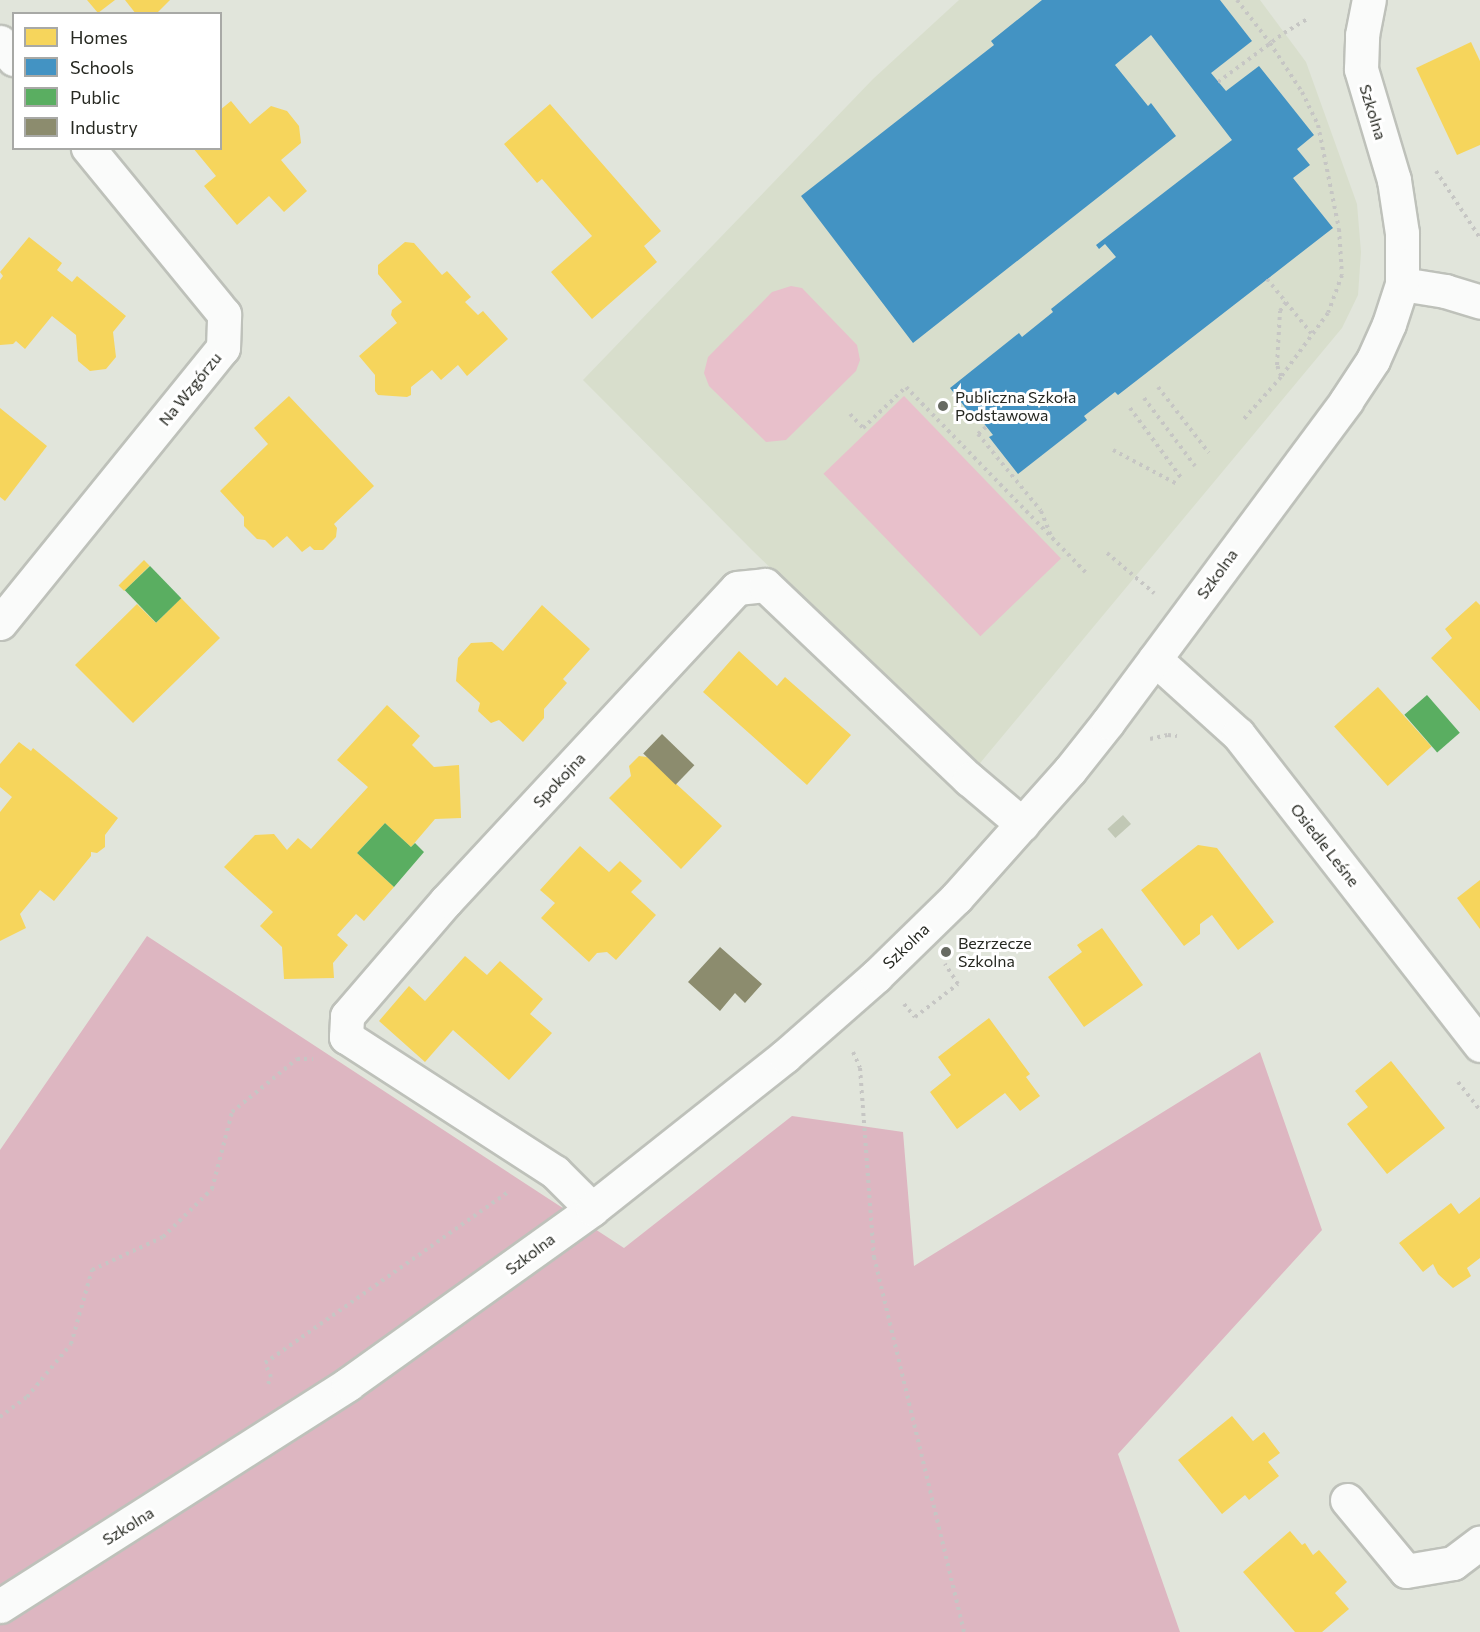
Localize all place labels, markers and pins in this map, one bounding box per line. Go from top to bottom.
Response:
place label: Publiczna Szkoła Podstawowa [955,387,1076,425]
marker: Publiczna Szkoła Podstawowa [936,399,950,413]
place label: Bezrzecze Szkolna [958,933,1032,971]
marker: Bezrzecze Szkolna [939,945,953,959]

